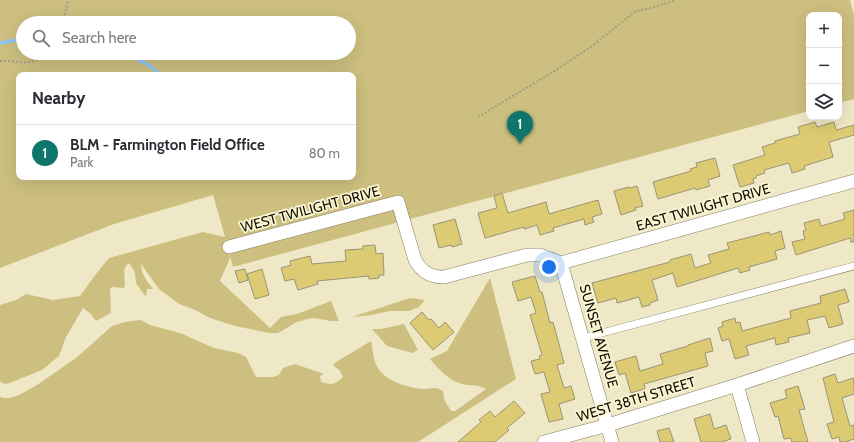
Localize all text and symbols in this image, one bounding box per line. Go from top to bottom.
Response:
map controls [806,12,842,120]
button: + [806,12,842,48]
search box [16,16,356,60]
icon: search [30,27,52,49]
text: Search here [62,29,137,47]
button: − [806,48,842,84]
button: layers [806,84,842,120]
text: Nearby [32,88,85,108]
pin: 1 [507,111,533,144]
text: BLM - Farmington Field Office [70,136,265,154]
text: 1 [43,145,47,161]
text: 80 m [309,145,340,161]
text: Park [70,154,93,170]
street label: EAST TWILIGHT DRIVE [634,179,772,235]
street label: WEST TWILIGHT DRIVE [239,182,382,236]
your location [539,257,559,277]
street label: SUNSET AVENUE [576,282,622,390]
street label: WEST 38TH STREET [574,372,698,426]

